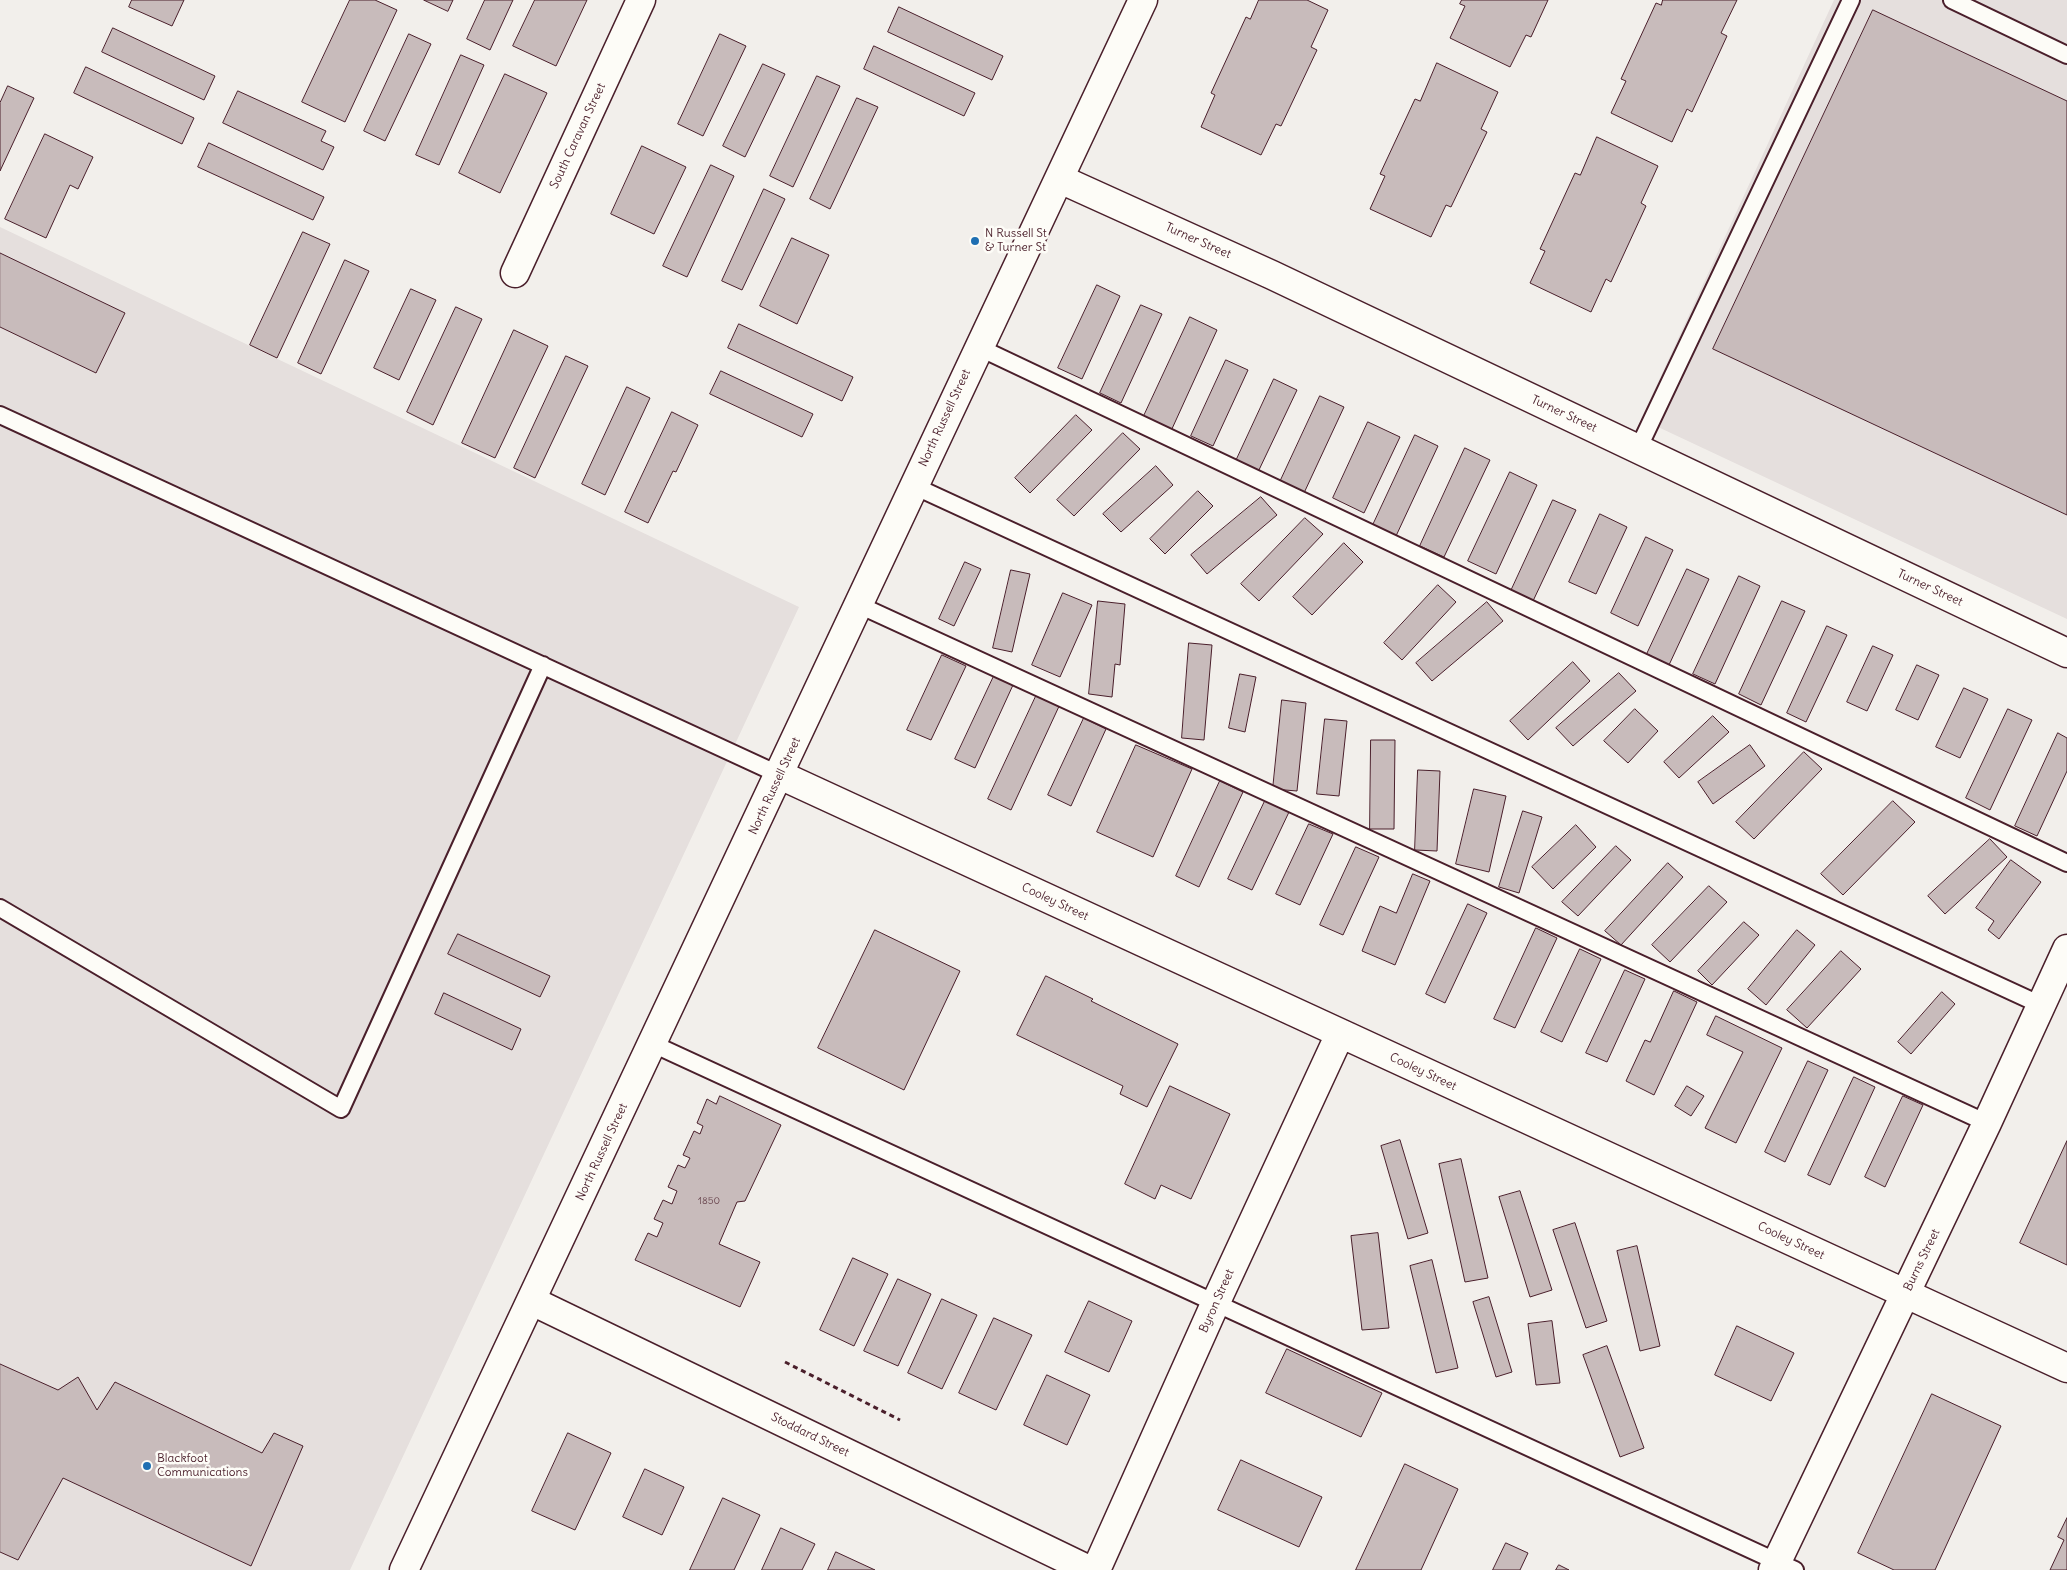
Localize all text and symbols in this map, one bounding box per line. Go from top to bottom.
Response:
street label: South Caravan Street [547,81,609,191]
street label: Turner Street [1163,220,1233,262]
place label: N Russell St & Turner St [985,227,1047,255]
marker: N Russell St & Turner St [969,235,981,247]
street label: North Russell Street [916,367,974,469]
street label: Turner Street [1529,393,1599,435]
street label: Turner Street [1895,567,1965,609]
street label: North Russell Street [746,735,804,837]
street label: Cooley Street [1019,880,1091,924]
street label: Cooley Street [1387,1050,1459,1094]
street label: North Russell Street [573,1101,631,1203]
house number: 1850 [698,1195,720,1207]
street label: Cooley Street [1755,1219,1827,1263]
street label: Burns Street [1901,1227,1943,1293]
street label: Byron Street [1197,1267,1237,1335]
street label: Stoddard Street [769,1410,851,1460]
place label: Blackfoot Communications [157,1452,248,1480]
marker: Blackfoot Communications [141,1460,153,1472]

